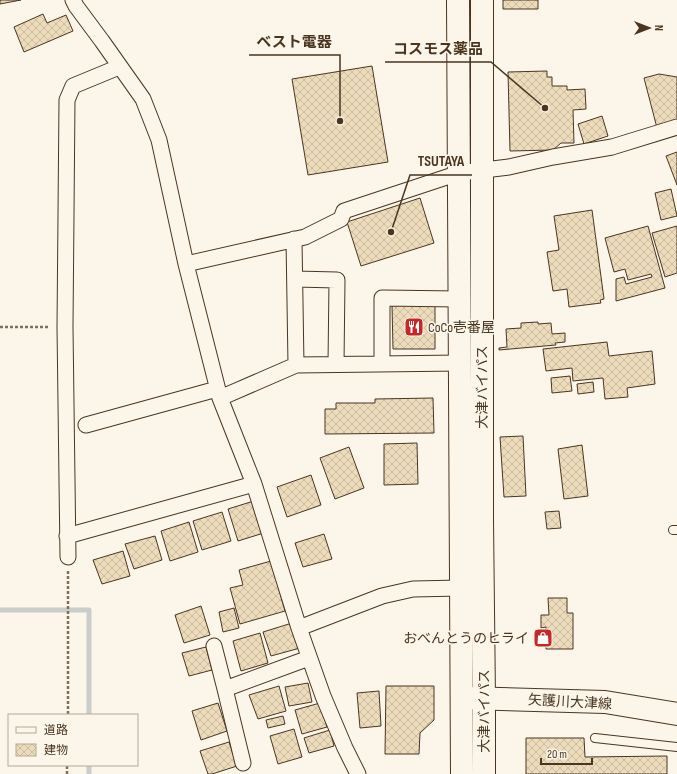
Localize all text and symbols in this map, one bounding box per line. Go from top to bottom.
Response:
north arrow [629,8,669,48]
text: N [652,25,665,31]
callout: ベスト電器 [249,28,340,55]
text: ベスト電器 [256,33,333,52]
callout: コスモス薬品 [385,35,491,62]
text: コスモス薬品 [393,40,483,59]
callout: TSUTAYA [410,148,472,175]
text: TSUTAYA [418,152,465,171]
restaurant icon: CoCo壱番屋 [403,316,425,338]
place label: CoCo壱番屋 [428,319,495,336]
street label: 大津バイパス [474,345,491,429]
shop icon: おべんとうのヒライ [532,627,554,649]
place label: おべんとうのヒライ [403,630,529,647]
street label: 大津バイパス [476,669,493,753]
street label: 矢護川大津線 [528,691,612,713]
legend [8,714,138,766]
text: 道路 [44,723,68,738]
scale bar [541,740,592,766]
text: 建物 [44,743,68,758]
text: 20 m [547,747,567,762]

